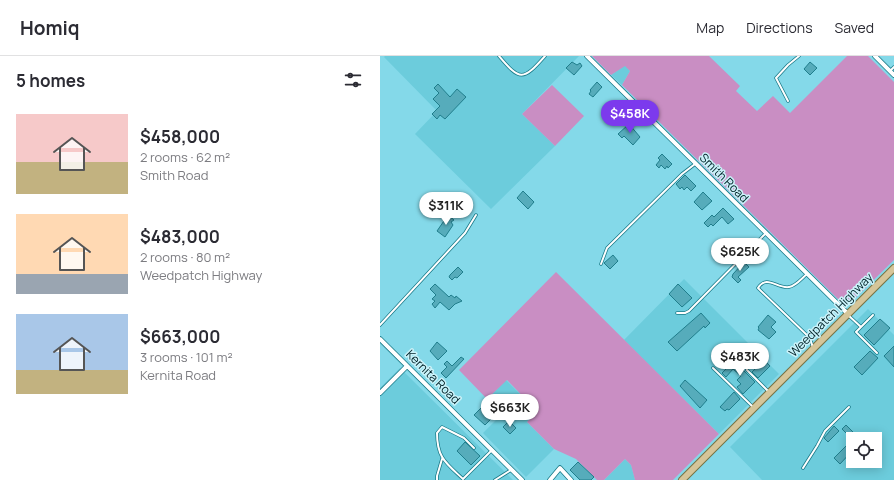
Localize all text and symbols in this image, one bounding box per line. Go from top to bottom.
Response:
text: Homiq [20,15,80,41]
text: Map [696,18,724,37]
text: Directions [746,18,813,37]
text: Saved [835,18,874,37]
text: 5 homes [16,69,85,92]
icon: filters [342,69,364,91]
pin: $458K [602,100,658,134]
text: $458K [610,104,650,122]
text: $458,000 [140,125,220,148]
icon: home [48,130,96,178]
text: 2 rooms · 62 m² [140,148,230,166]
street label: Smith Road [696,149,753,206]
text: Smith Road [140,166,208,184]
pin: $311K [418,192,474,226]
text: $311K [428,196,464,214]
text: $483,000 [140,225,220,248]
icon: home [48,230,96,278]
pin: $625K [712,238,768,272]
text: $625K [720,242,760,260]
text: 2 rooms · 80 m² [140,248,230,266]
text: Weedpatch Highway [140,266,262,284]
street label: Weedpatch Highway [785,268,877,361]
text: $663,000 [140,325,220,348]
icon: home [48,330,96,378]
pin: $483K [712,343,768,377]
street label: Kernita Road [403,346,464,407]
text: $483K [720,347,760,365]
text: 3 rooms · 101 m² [140,348,233,366]
text: Kernita Road [140,366,216,384]
pin: $663K [482,394,538,428]
text: $663K [490,398,530,416]
map controls [846,432,882,468]
button: locate [846,432,882,468]

